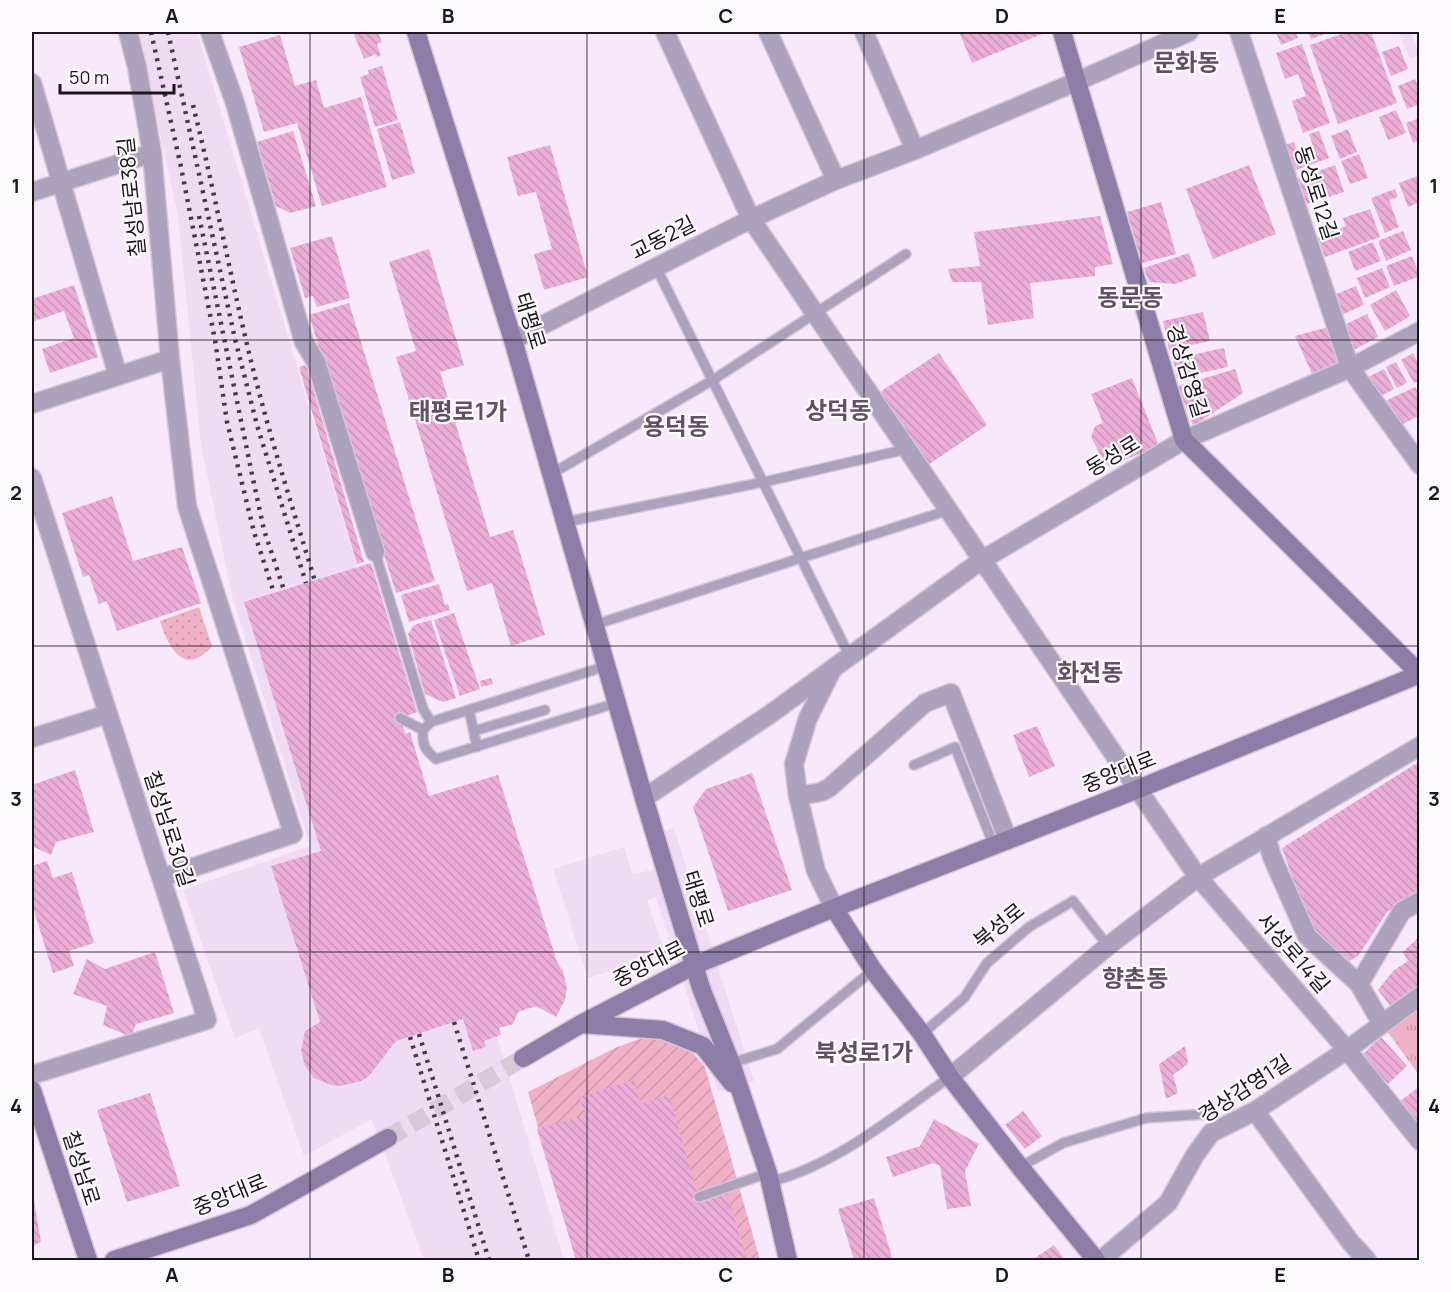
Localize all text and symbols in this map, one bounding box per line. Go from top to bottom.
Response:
text: A [165,2,179,29]
text: B [442,2,455,29]
text: C [719,2,733,29]
text: D [995,2,1009,29]
text: E [1274,2,1286,29]
district label: 문화동 [1153,45,1219,78]
scale bar [60,57,174,95]
text: 50 m [69,65,109,89]
street label: 칠성남로38길 [111,136,151,258]
street label: 동성로12길 [1289,142,1345,243]
text: 1 [12,172,20,199]
text: 1 [1430,172,1438,199]
street label: 교동2길 [625,209,700,265]
district label: 동문동 [1097,280,1163,313]
street label: 태평로 [509,289,553,353]
street label: 경상감영길 [1160,320,1215,421]
district label: 상덕동 [805,393,871,426]
district label: 태평로1가 [409,394,507,427]
district label: 용덕동 [643,409,709,442]
street label: 동성로 [1080,428,1145,482]
text: 2 [10,479,22,506]
text: 2 [1428,479,1440,506]
district label: 화전동 [1057,655,1123,688]
street label: 중앙대로 [1078,744,1160,799]
street label: 칠성남로30길 [138,767,202,891]
text: 3 [10,785,22,812]
text: 3 [1428,785,1440,812]
street label: 태평로 [677,867,721,931]
street label: 북성로 [967,896,1030,954]
street label: 서성로14길 [1251,906,1336,998]
street label: 중앙대로 [608,933,689,993]
district label: 향촌동 [1102,961,1168,994]
district label: 북성로1가 [815,1035,913,1068]
street label: 경상감영1길 [1193,1048,1296,1128]
text: 4 [10,1092,22,1119]
text: 4 [1428,1092,1440,1119]
street label: 칠성남로 [57,1127,107,1209]
street label: 중앙대로 [189,1167,271,1222]
text: A [165,1261,179,1288]
text: B [442,1261,455,1288]
text: C [719,1261,733,1288]
text: D [995,1261,1009,1288]
text: E [1274,1261,1286,1288]

